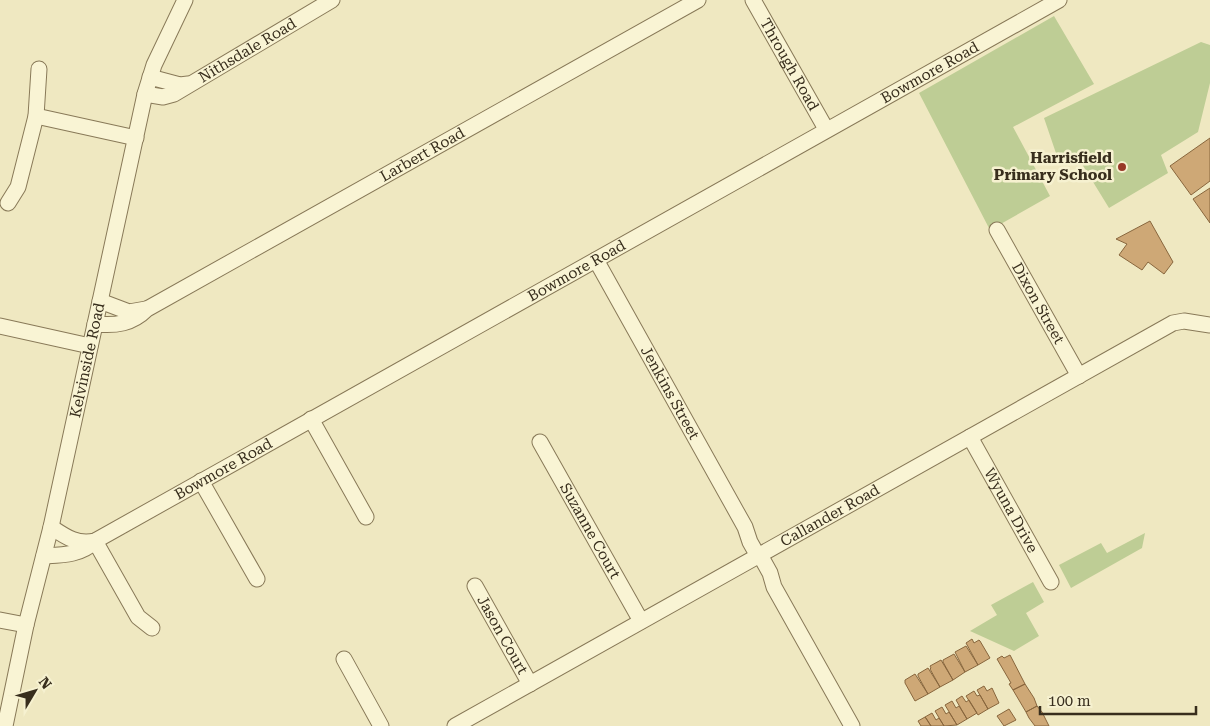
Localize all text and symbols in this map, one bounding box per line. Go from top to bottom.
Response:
street label: Nithsdale Road [195,14,300,86]
street label: Through Road [756,15,823,114]
street label: Bowmore Road [878,38,982,107]
street label: Larbert Road [377,123,468,185]
place label: Harrisfield Primary School [994,149,1112,184]
marker: Harrisfield Primary School [1116,161,1128,173]
street label: Bowmore Road [525,236,629,305]
street label: Dixon Street [1008,259,1068,348]
street label: Kelvinside Road [66,301,109,419]
street label: Jenkins Street [637,343,703,443]
street label: Bowmore Road [171,434,276,504]
street label: Wyuna Drive [980,465,1042,556]
street label: Suzanne Court [556,480,624,582]
street label: Callander Road [777,480,883,550]
street label: Jason Court [473,592,532,678]
north arrow [10,666,60,716]
text: N [36,674,55,692]
scale bar [1040,684,1196,716]
text: 100 m [1048,692,1091,710]

